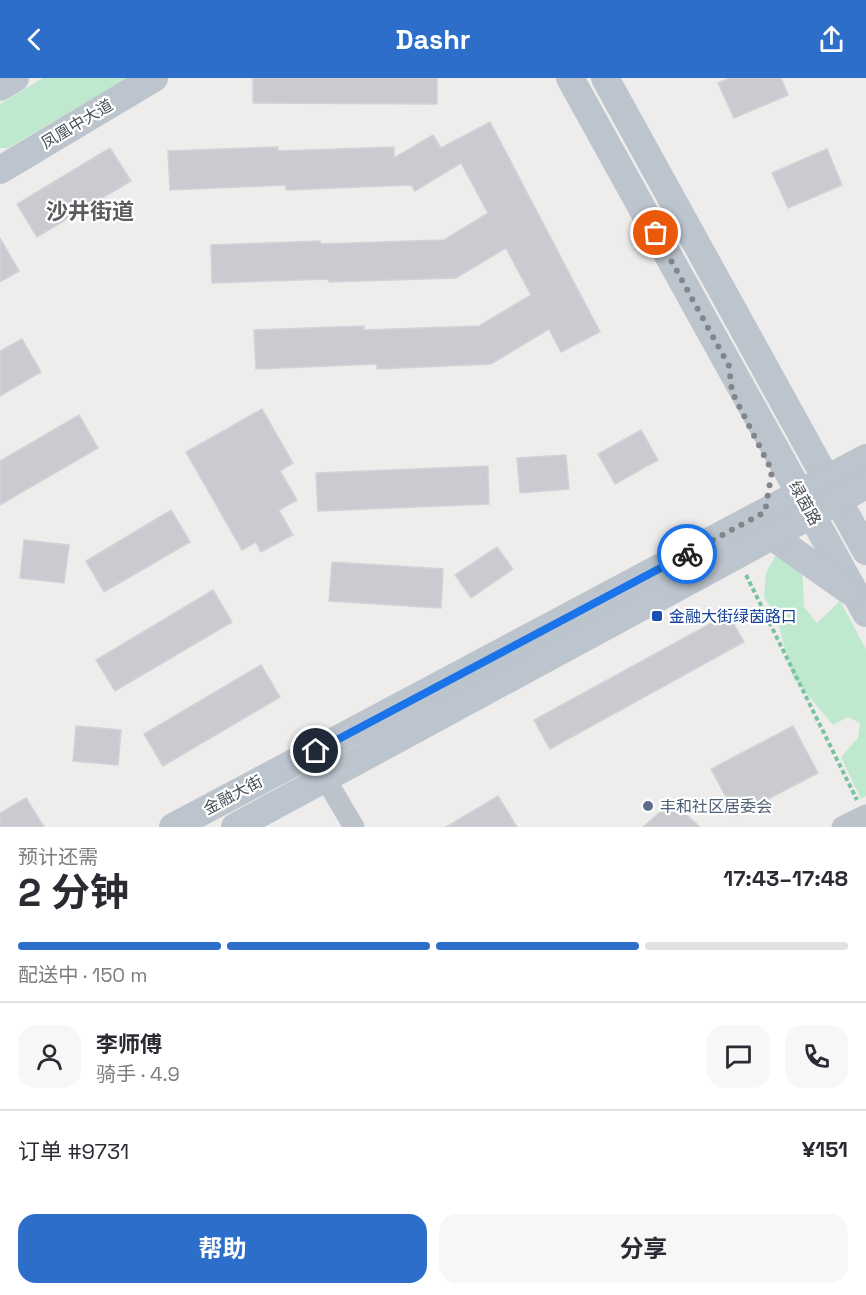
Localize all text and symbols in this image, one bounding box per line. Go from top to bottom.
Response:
text: Dashr [396,22,470,57]
icon: back [18,23,51,56]
icon: share [815,23,848,56]
street label: 凤凰中大道 [37,94,117,154]
district label: 沙井街道 [46,197,134,225]
pin [630,207,681,258]
icon: bag [639,216,672,249]
street label: 绿茵路 [784,477,826,529]
courier [657,524,717,584]
icon: bike [671,538,704,571]
place label: 金融大街绿茵路口 [669,606,797,627]
marker: 金融大街绿茵路口 [650,609,664,623]
pin [290,725,341,776]
icon: home [299,734,332,767]
street label: 金融大街 [200,771,266,819]
place label: 丰和社区居委会 [660,796,772,817]
marker: 丰和社区居委会 [641,799,655,813]
text: 预计还需 [18,844,98,870]
text: 17:43–17:48 [723,864,848,892]
text: 2 分钟 [18,868,129,917]
text: 配送中 · 150 m [18,962,148,988]
button: person [18,1025,81,1088]
button: chat [707,1025,770,1088]
button: phone [785,1025,848,1088]
text: 李师傅 [96,1030,162,1058]
text: 骑手 · 4.9 [96,1061,180,1087]
text: ¥151 [802,1135,848,1163]
text: 订单 #9731 [18,1137,129,1165]
button: 帮助 [18,1214,427,1283]
button: 分享 [439,1214,848,1283]

